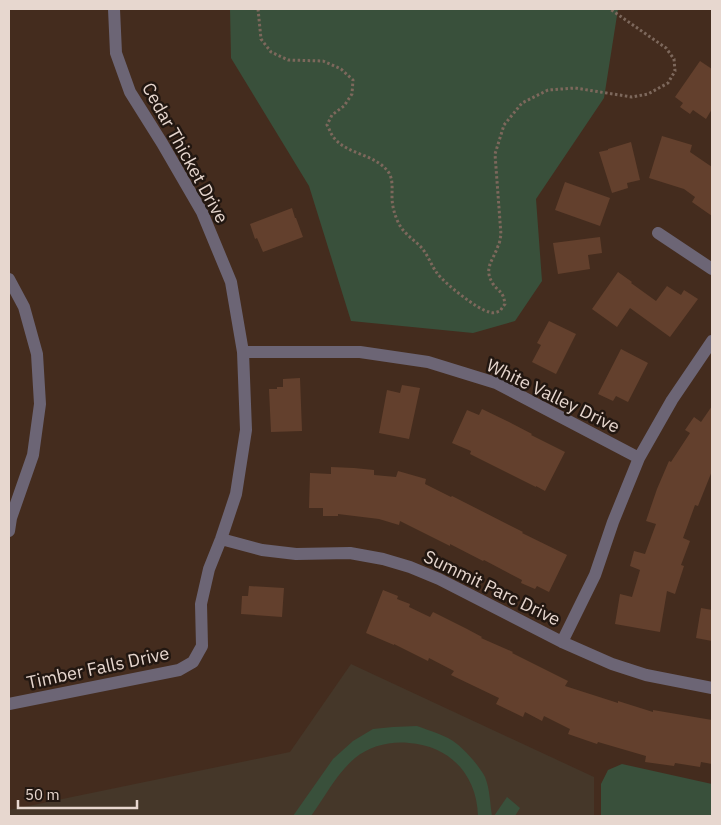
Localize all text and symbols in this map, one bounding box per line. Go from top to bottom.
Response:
street label: Cedar Thicket Drive [137,78,234,227]
street label: White Valley Drive [483,353,624,438]
street label: Summit Parc Drive [420,545,564,631]
street label: Timber Falls Drive [25,641,171,694]
scale bar [18,778,136,810]
text: 50 m [25,785,60,804]

